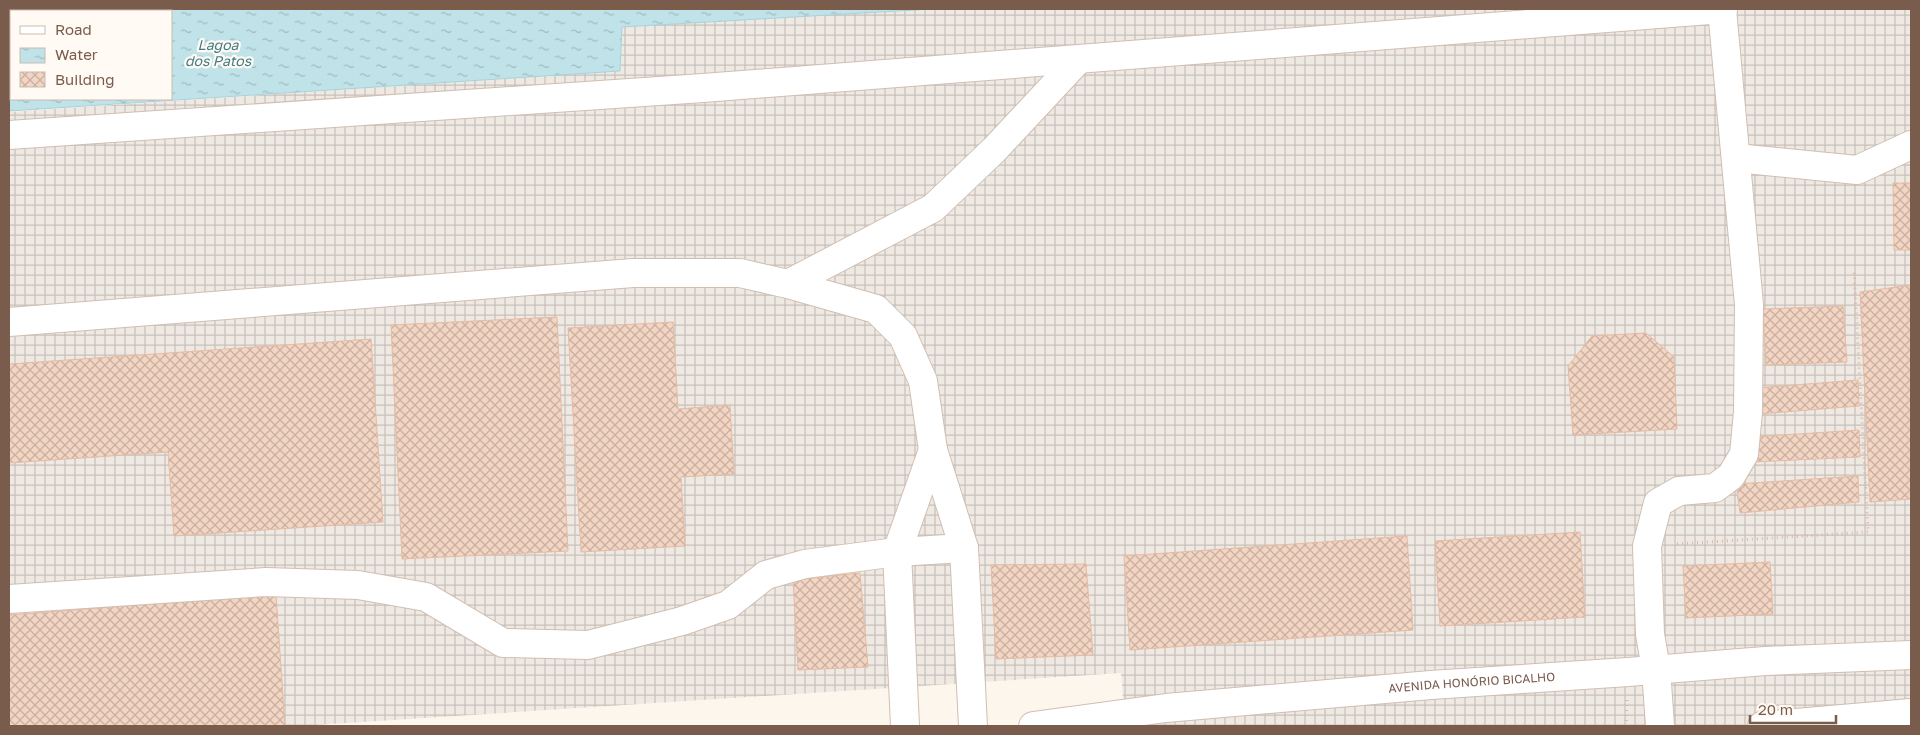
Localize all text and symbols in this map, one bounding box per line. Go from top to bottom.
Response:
legend [10,10,172,100]
text: Road [55,20,92,38]
water label: Lagoa dos Patos [185,36,252,69]
text: Water [55,45,98,63]
text: Building [55,70,115,88]
street label: AVENIDA HONÓRIO BICALHO [1388,669,1556,696]
scale bar [1750,692,1836,724]
text: 20 m [1758,700,1793,718]

